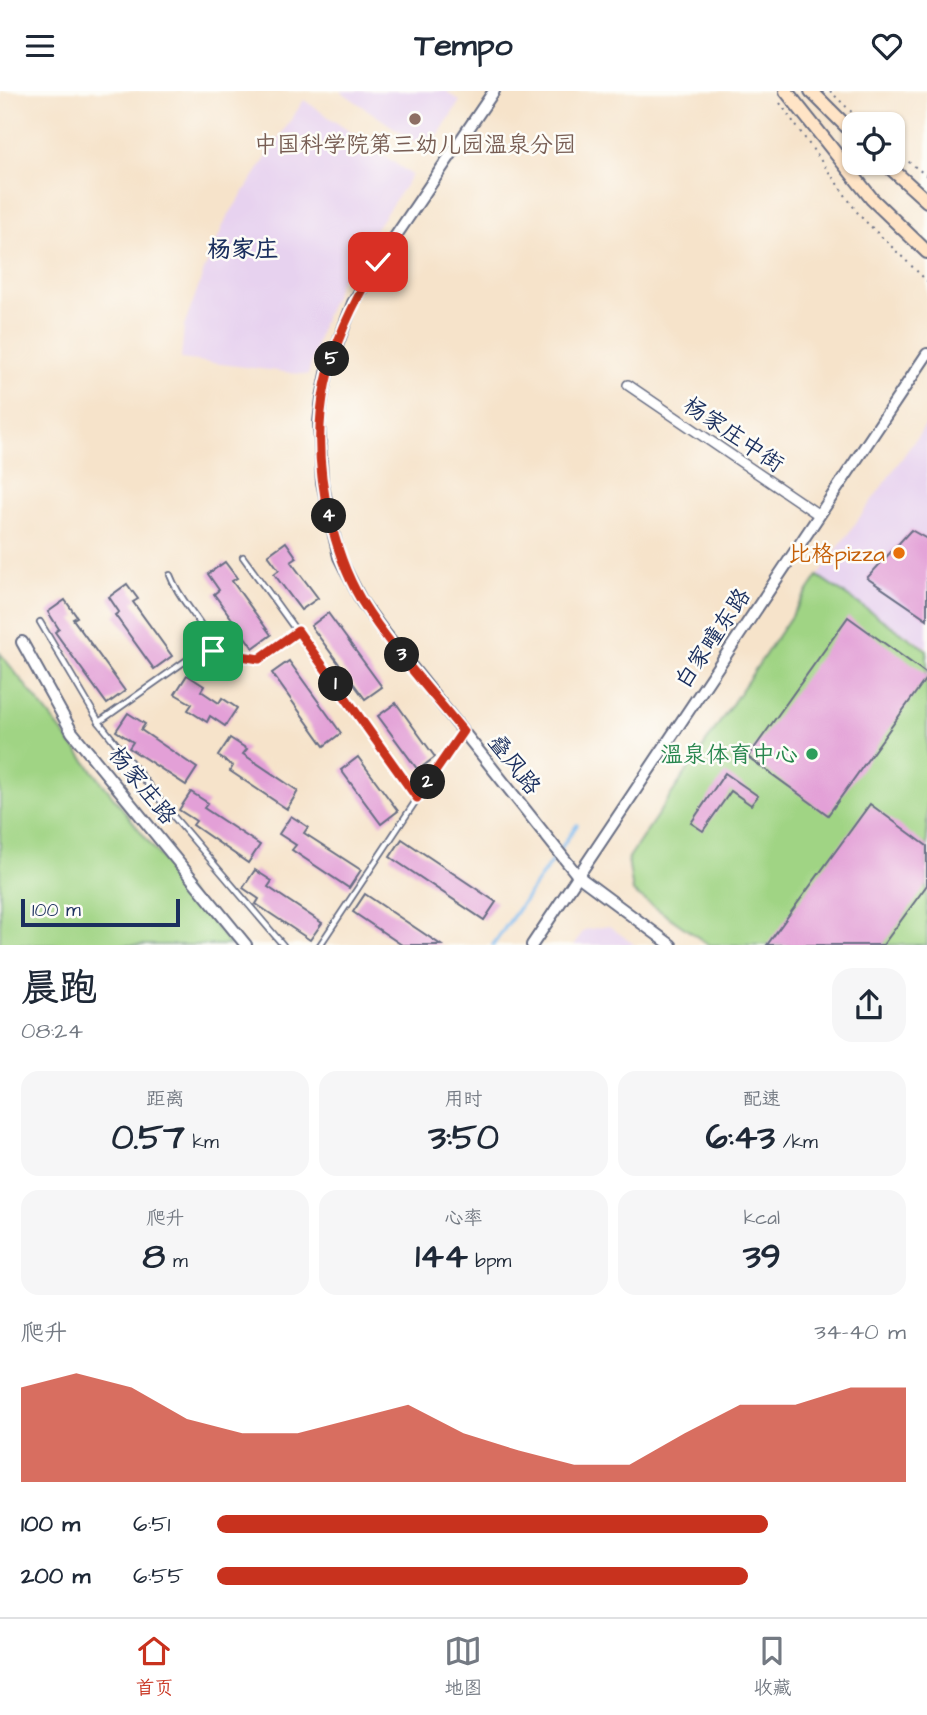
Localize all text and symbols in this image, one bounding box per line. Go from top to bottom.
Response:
text: Tempo [415,23,512,68]
icon: menu [21,27,59,65]
icon: heart [868,27,906,65]
marker: 中国科学院第三幼儿园温泉分园 [407,111,423,127]
map controls [842,112,905,175]
button: locate [842,112,905,175]
place label: 中国科学院第三幼儿园温泉分园 [254,129,576,161]
pin [348,232,408,292]
district label: 杨家庄 [207,233,279,267]
icon: check [359,243,397,281]
pin: 5 [314,341,350,377]
text: 5 [325,345,338,372]
street label: 杨家庄中街 [677,389,790,480]
pin: 4 [312,499,346,533]
text: 4 [322,502,335,529]
place label: 比格pizza [788,538,885,570]
marker: 比格pizza [891,545,907,561]
street label: 白家疃东路 [667,582,758,695]
pin [183,621,243,681]
icon: arrive [194,632,232,670]
pin: 3 [384,637,420,673]
text: 3 [397,641,406,668]
pin: 1 [318,667,354,701]
text: 1 [334,670,337,697]
street label: 叠风路 [480,728,548,802]
place label: 温泉体育中心 [660,739,798,771]
street label: 杨家庄路 [101,740,184,831]
marker: 温泉体育中心 [804,746,820,762]
pin: 2 [410,765,446,799]
text: 2 [422,768,433,795]
scale bar [21,896,180,928]
text: 100 m [32,897,81,924]
text: 晨跑 [21,963,97,1015]
button: share [832,968,906,1042]
text: 08:24 [21,1015,83,1047]
text: 距离 [146,1086,184,1113]
text: 用时 [444,1086,483,1113]
text: 配速 [743,1086,781,1113]
text: 0.57 [111,1113,185,1162]
text: 3:50 [428,1113,499,1162]
text: 6:43 [706,1113,775,1162]
text: km [185,1129,219,1156]
text: /km [775,1129,818,1156]
text: 爬升 [146,1205,184,1232]
text: 心率 [444,1205,483,1232]
text: kcal [744,1205,780,1232]
text: 8 [143,1232,165,1281]
text: 144 [416,1232,468,1281]
text: 39 [743,1232,781,1281]
text: m [165,1248,188,1275]
text: bpm [468,1248,511,1275]
text: 34–40 m [814,1316,906,1348]
text: 爬升 [21,1317,67,1349]
text: 100 m [21,1508,80,1540]
text: 6:51 [133,1508,171,1540]
text: 200 m [21,1560,90,1592]
text: 6:55 [133,1560,184,1592]
tab: 首页 [135,1632,174,1702]
tab: 地图 [444,1632,483,1702]
tab: 收藏 [753,1632,792,1702]

